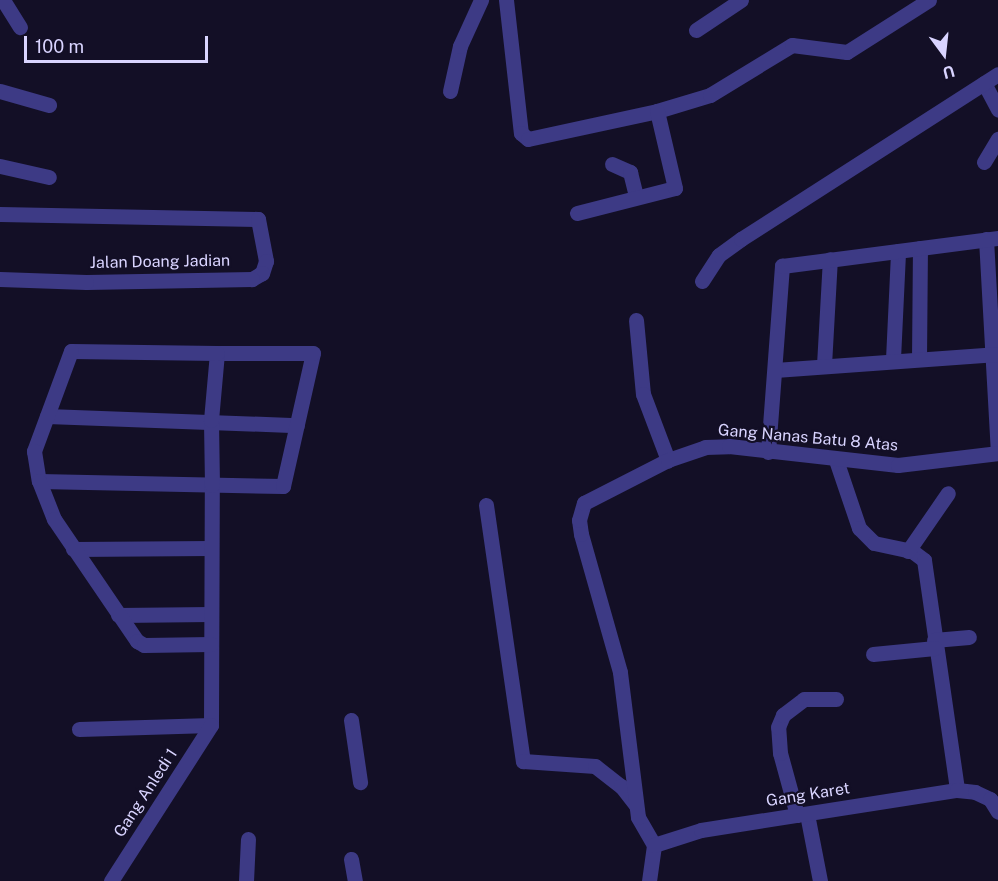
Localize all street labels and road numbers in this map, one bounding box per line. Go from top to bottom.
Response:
street label: Jalan Doang Jadian [90,251,230,273]
street label: Gang Nanas Batu 8 Atas [717,421,899,455]
street label: Gang Anledi 1 [110,745,182,841]
street label: Gang Karet [765,779,851,811]

